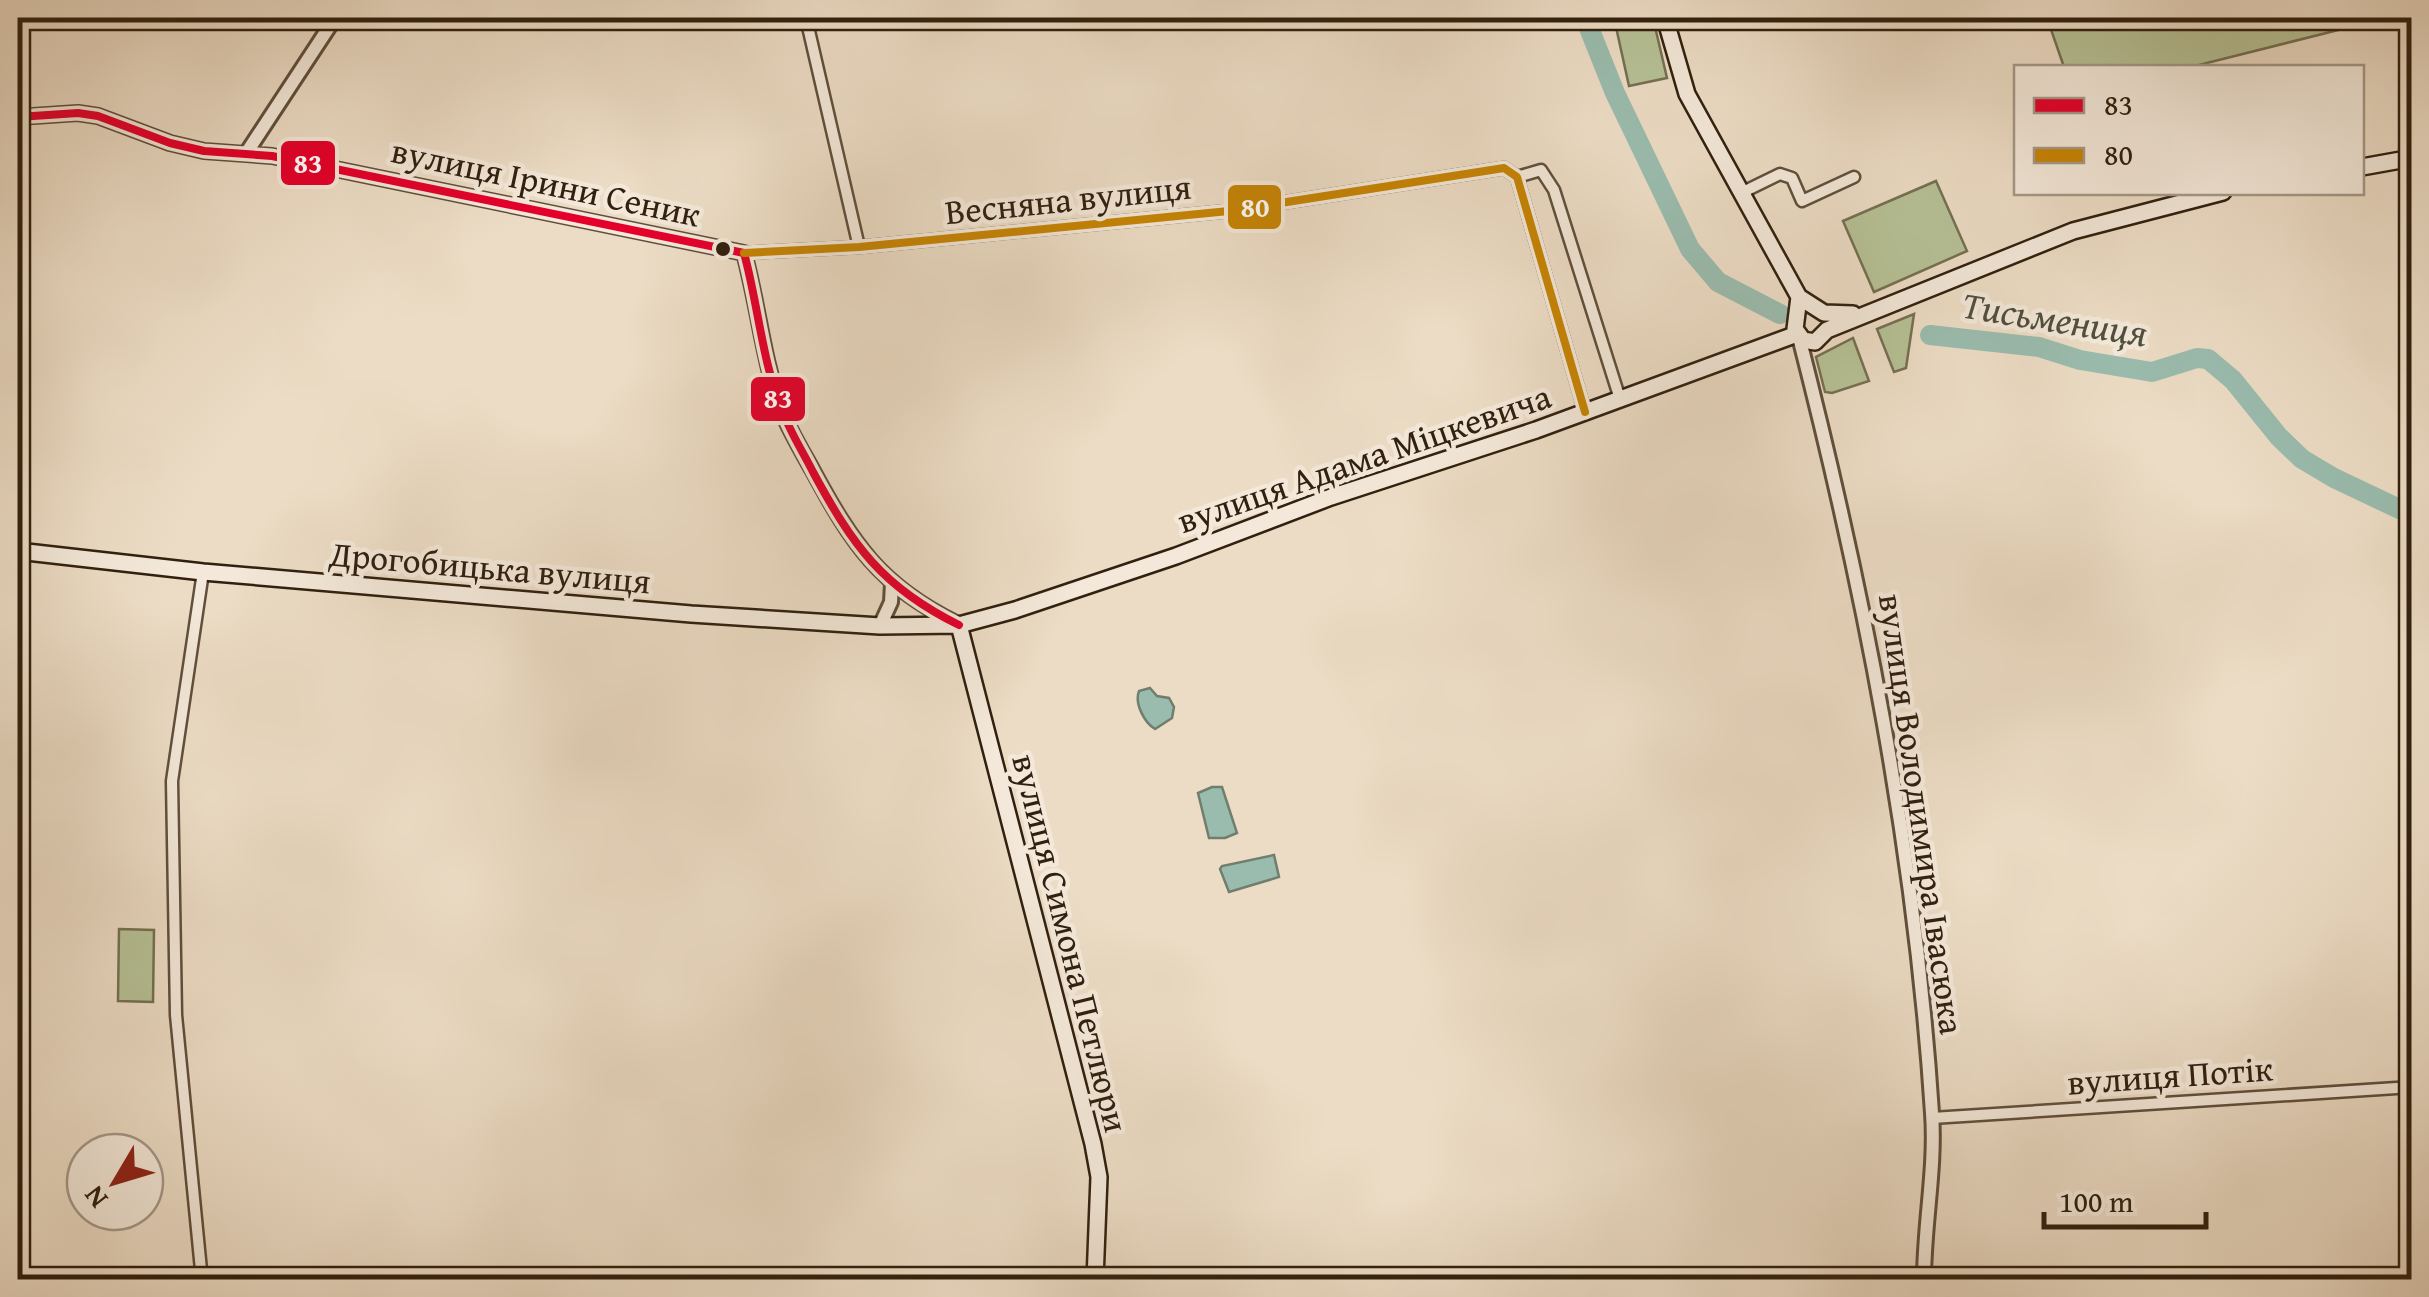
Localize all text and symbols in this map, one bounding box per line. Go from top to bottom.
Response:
legend [2014,65,2364,195]
text: 83 [2104,82,2133,126]
street label: вулиця Ірини Сеник [387,124,706,240]
text: 80 [2104,132,2133,176]
line badge: 83 [279,139,337,187]
text: 83 [293,142,323,183]
street label: Весняна вулиця [942,161,1194,237]
line badge: 80 [1226,183,1283,231]
text: 80 [1240,186,1270,227]
unlabelled marker [713,239,733,259]
water label: Тисьмениця [1958,276,2152,360]
street label: вулиця Адама Міцкевича [1170,370,1558,546]
line badge: 83 [749,375,807,423]
text: 83 [763,377,793,418]
street label: Дрогобицька вулиця [326,527,653,606]
street label: вулиця Володимира Івасюка [1866,590,1978,1038]
street label: вулиця Симона Петлюри [999,749,1143,1137]
street label: вулиця Потік [2066,1042,2275,1108]
north arrow [65,1132,165,1232]
scale bar [2044,1167,2206,1229]
text: N [73,1177,117,1218]
text: 100 m [2059,1179,2134,1223]

